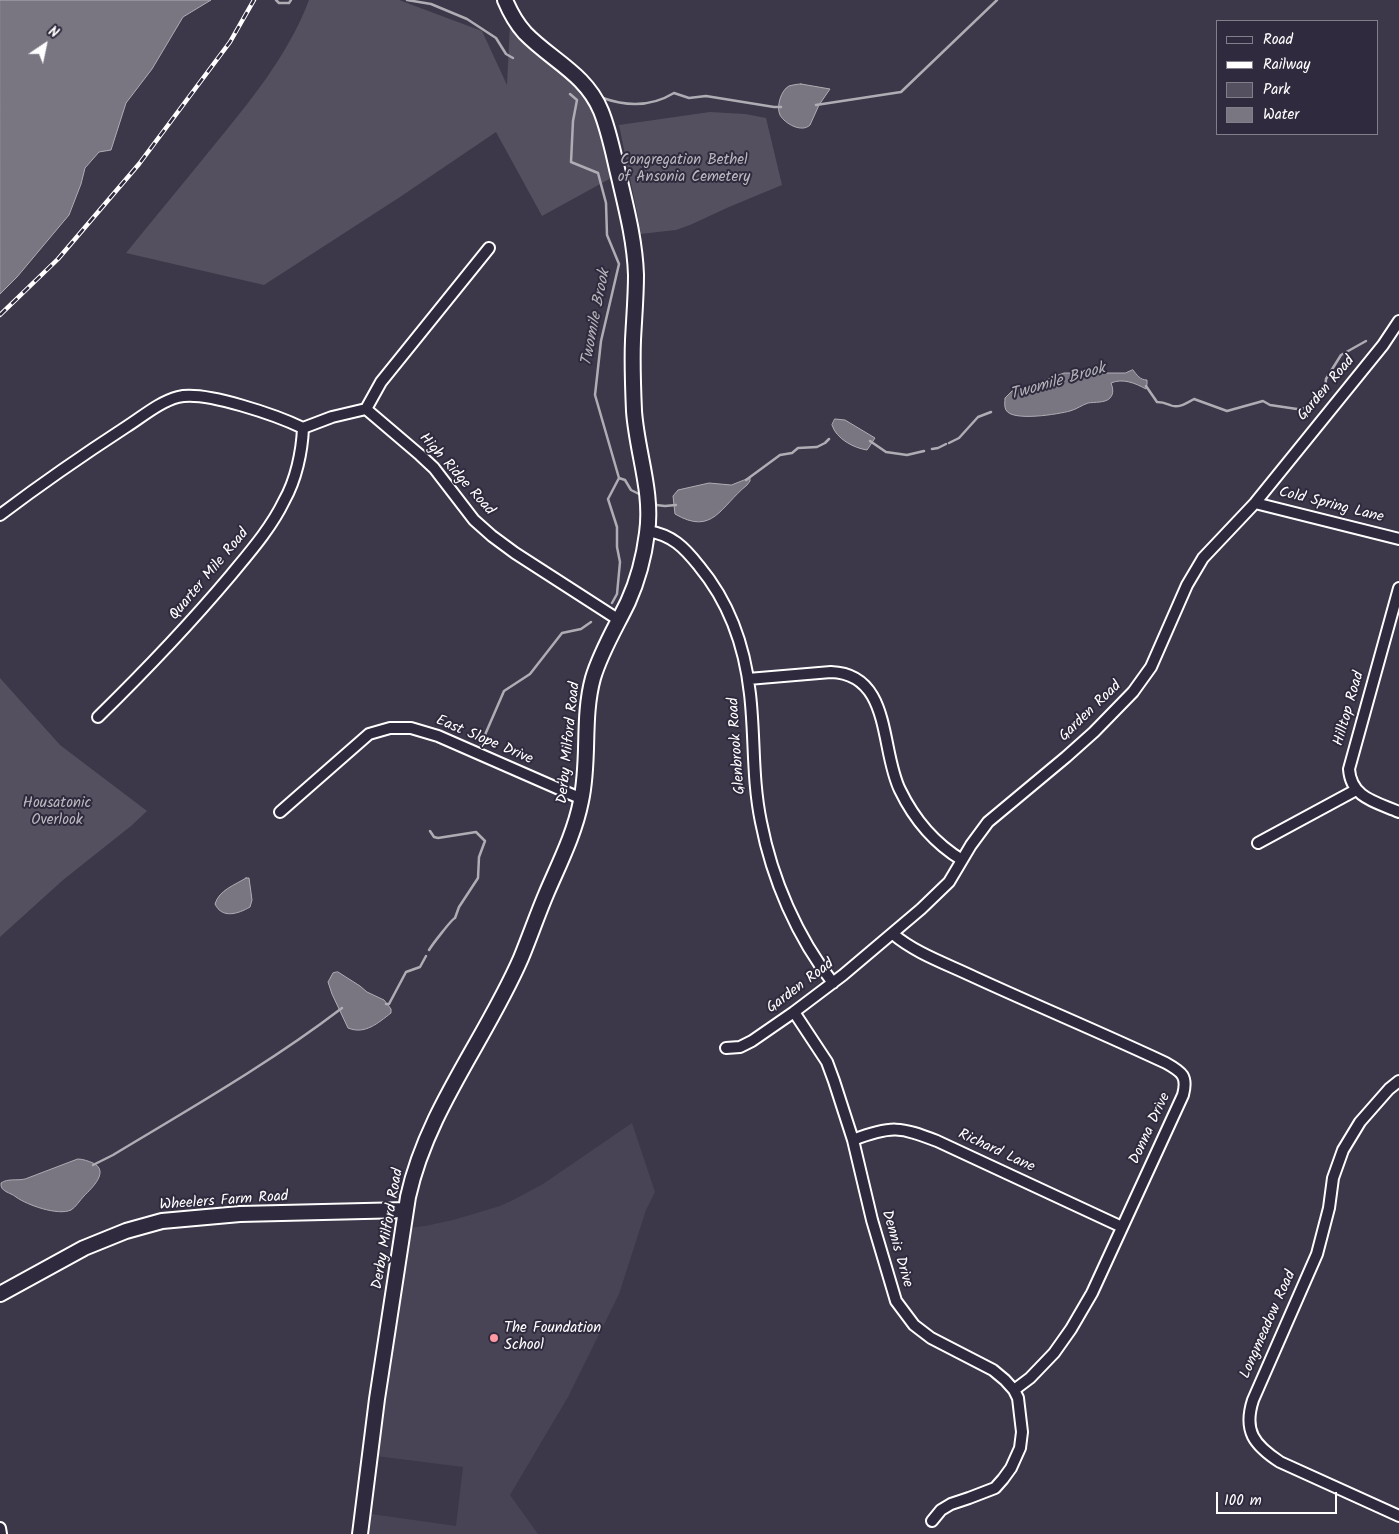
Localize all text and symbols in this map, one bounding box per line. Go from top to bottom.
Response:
north arrow [20,20,70,70]
legend [1216,20,1379,135]
text: N [44,21,63,44]
text: Road [1263,28,1293,52]
text: Railway [1263,53,1310,77]
text: Park [1263,78,1290,102]
text: Water [1263,103,1299,127]
park label: Congregation Bethel of Ansonia Cemetery [618,152,750,187]
water label: Twomile Brook [578,268,616,368]
street label: Garden Road [1295,353,1359,425]
water label: Twomile Brook [1008,360,1108,406]
street label: High Ridge Road [414,430,498,520]
street label: Cold Spring Lane [1277,484,1385,528]
street label: Quarter Mile Road [166,525,254,625]
street label: Hilltop Road [1331,670,1369,748]
street label: Garden Road [1056,678,1126,746]
street label: Derby Milford Road [555,681,585,805]
street label: Glenbrook Road [726,697,750,795]
street label: East Slope Drive [433,712,535,770]
park label: Housatonic Overlook [23,795,91,830]
street label: Garden Road [764,956,838,1018]
street label: Donna Drive [1127,1090,1175,1168]
street label: Richard Lane [955,1126,1037,1178]
street label: Derby Milford Road [370,1167,408,1291]
street label: Wheelers Farm Road [159,1189,289,1215]
street label: Dennis Drive [876,1208,916,1290]
street label: Longmeadow Road [1237,1268,1301,1382]
place label: The Foundation School [504,1320,601,1355]
marker: The Foundation School [488,1332,500,1344]
scale bar [1219,1482,1340,1514]
text: 100 m [1224,1489,1262,1513]

